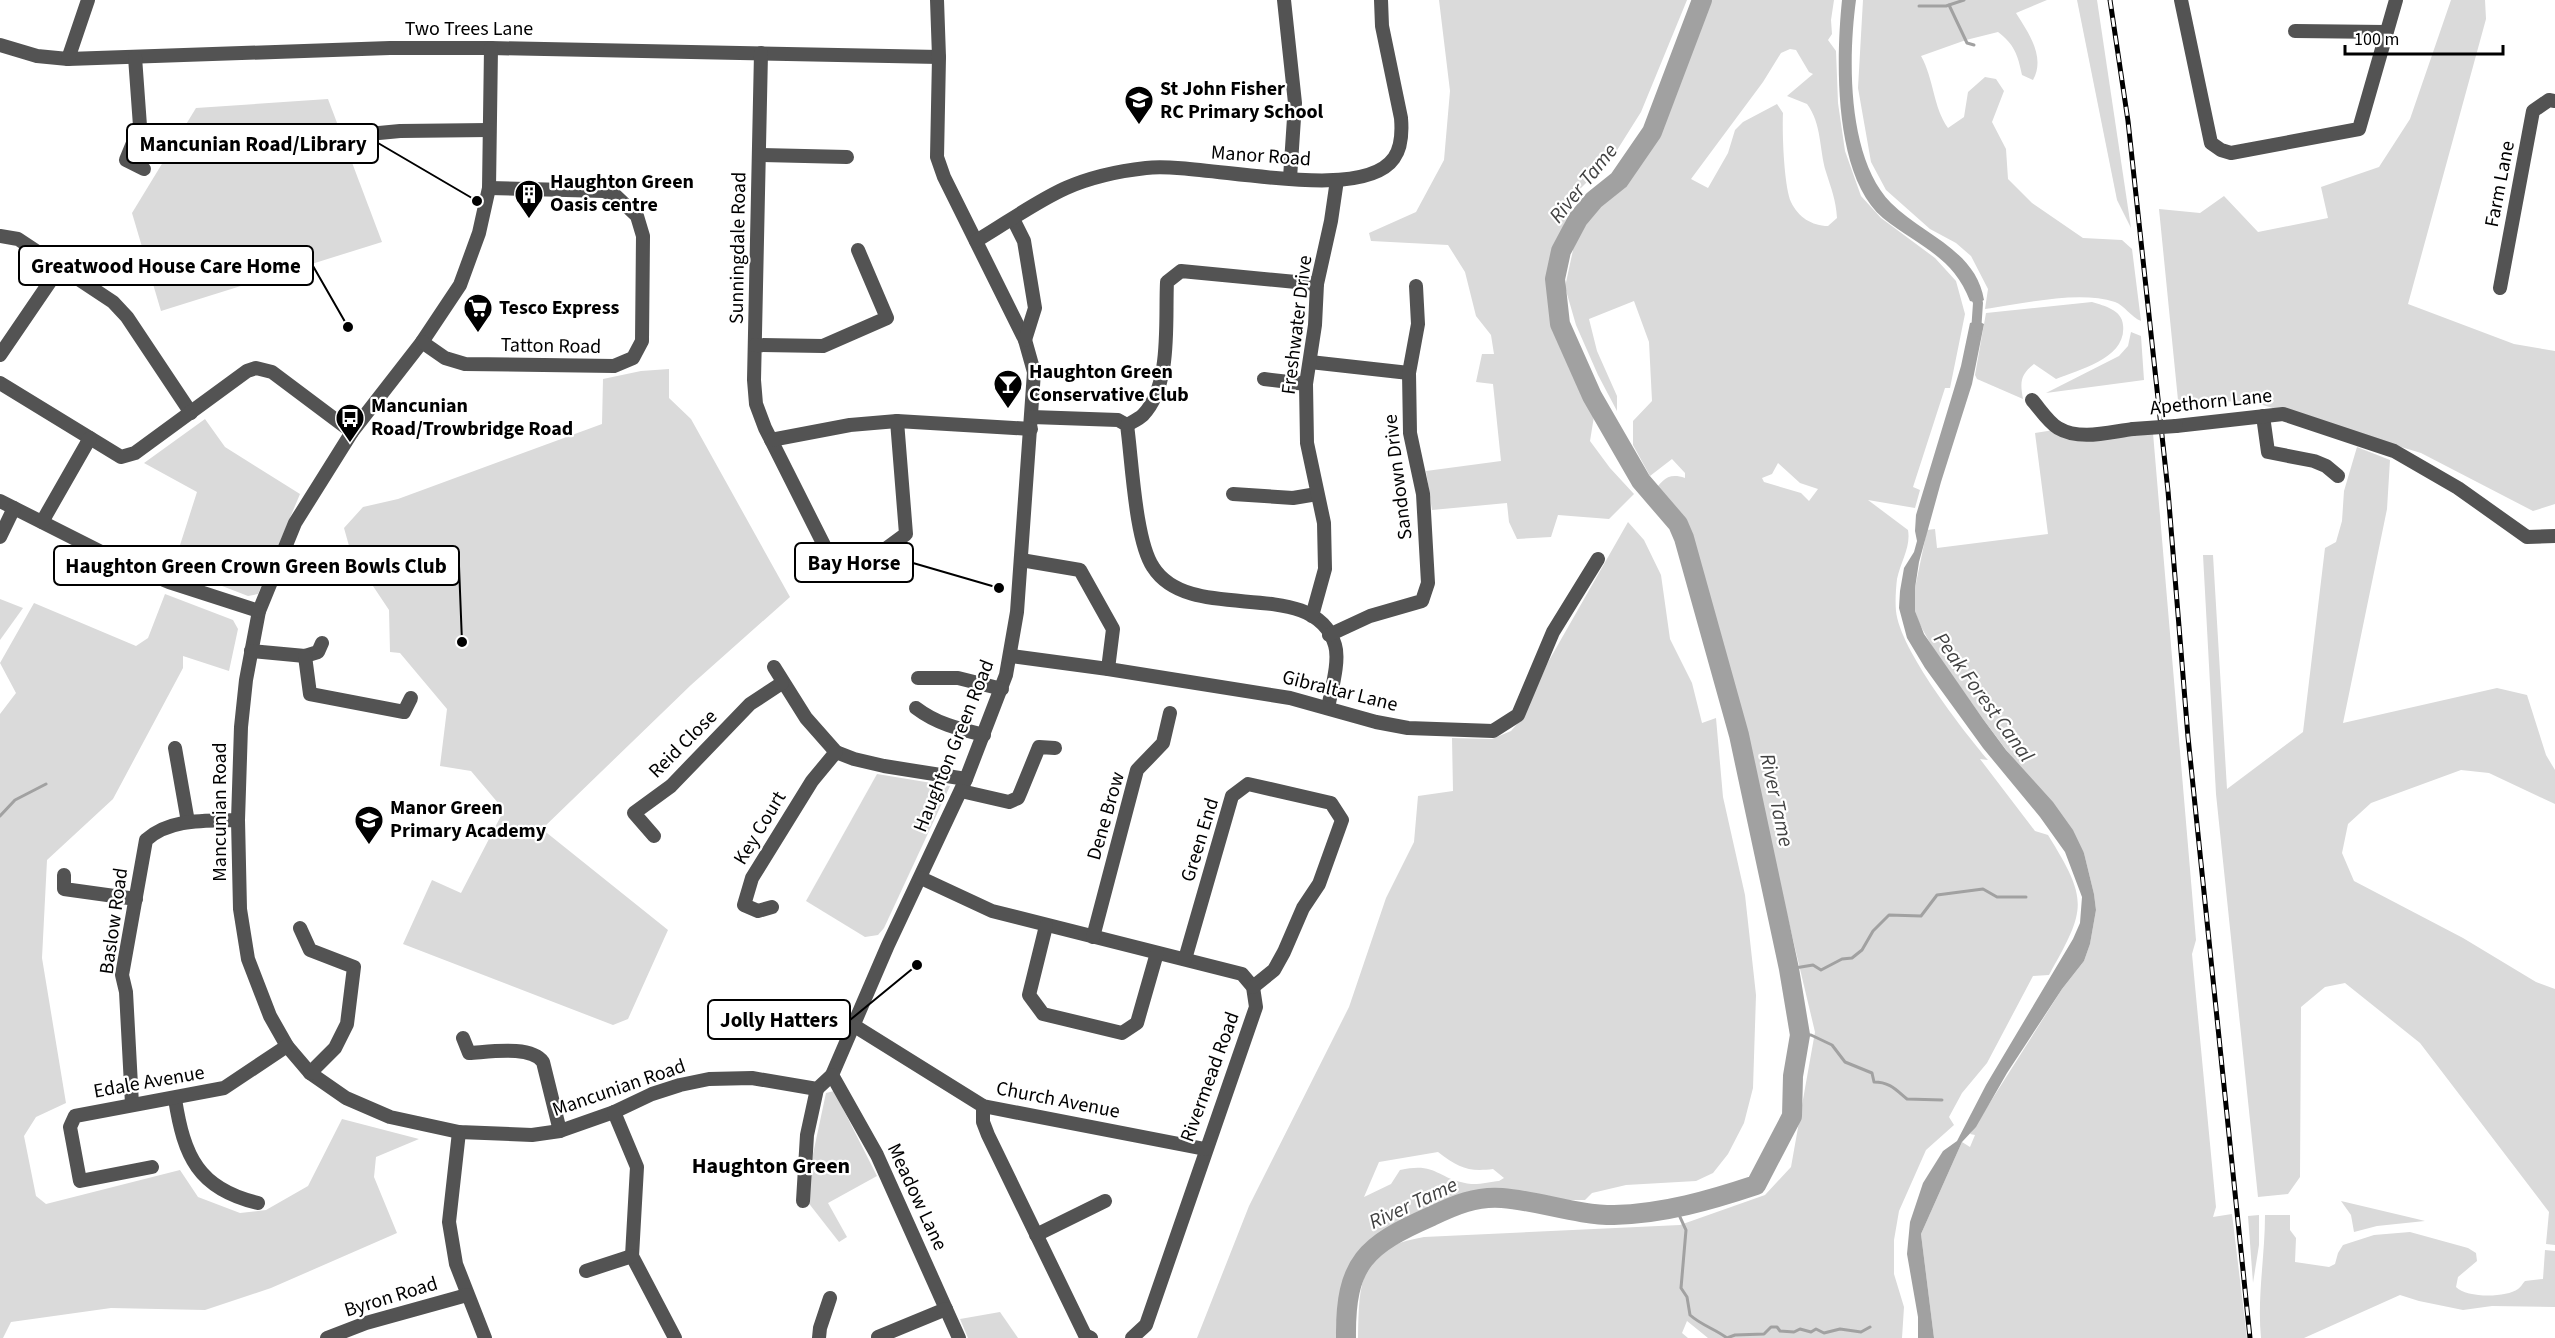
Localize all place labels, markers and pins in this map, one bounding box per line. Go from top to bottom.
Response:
place label: St John Fisher RC Primary School [1160,75,1324,126]
school or university icon: St John Fisher RC Primary School [1123,84,1155,126]
callout: Mancunian Road/Library [127,124,378,163]
place label: Haughton Green Oasis centre [550,168,694,219]
building icon: Haughton Green Oasis centre [513,178,545,220]
callout: Greatwood House Care Home [19,246,313,285]
supermarket icon: Tesco Express [462,292,494,334]
place label: Tesco Express [499,294,620,322]
place label: Haughton Green Conservative Club [1029,358,1189,409]
bar icon: Haughton Green Conservative Club [992,368,1024,410]
place label: Mancunian Road/Trowbridge Road [371,392,573,443]
bus stop icon: Mancunian Road/Trowbridge Road [334,402,366,444]
callout: Bay Horse [795,543,913,582]
callout: Haughton Green Crown Green Bowls Club [54,546,459,585]
place label: Manor Green Primary Academy [390,794,547,845]
school or university icon: Manor Green Primary Academy [353,804,385,846]
callout: Jolly Hatters [708,1000,850,1039]

